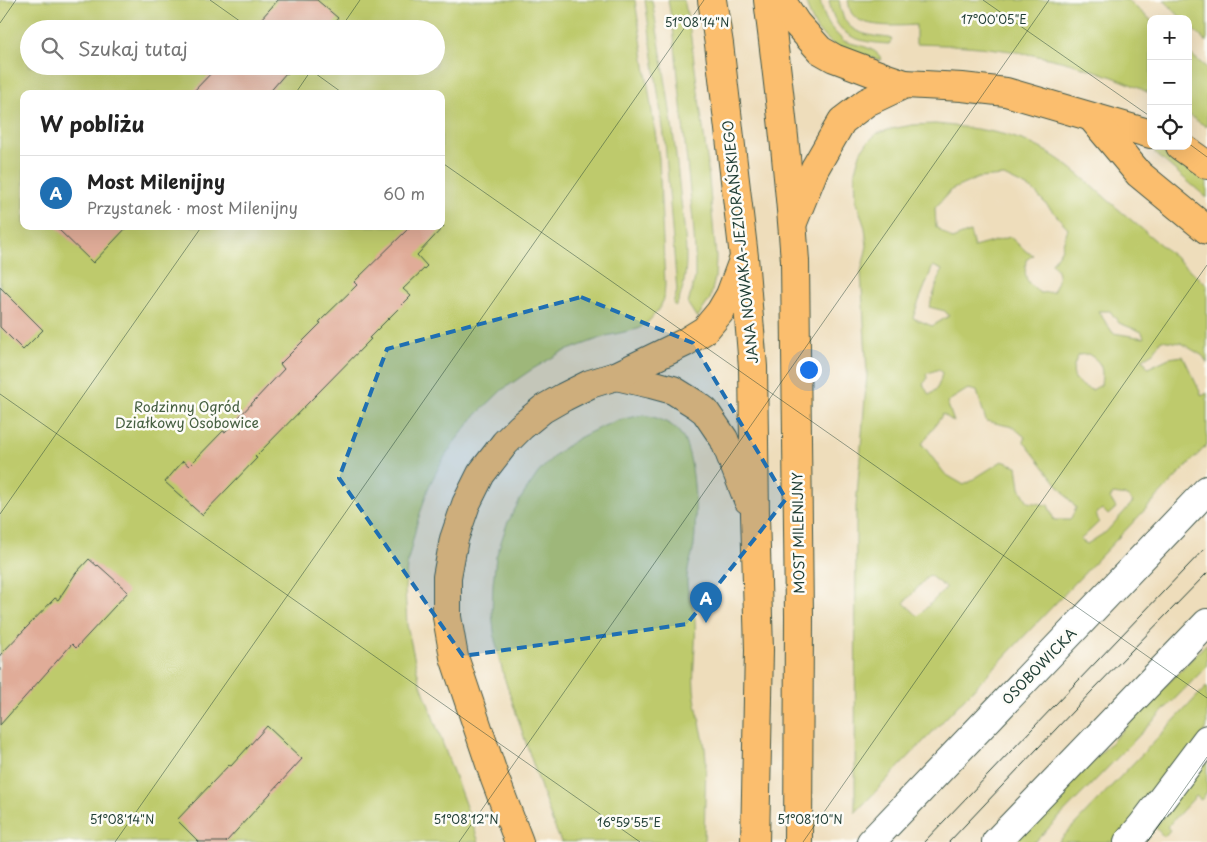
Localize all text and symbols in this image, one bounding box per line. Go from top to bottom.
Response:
text: 17°00'05"E [961,10,1027,28]
text: 51°08'14"N [665,13,729,31]
map controls [1147,15,1192,150]
button: + [1147,15,1192,60]
search box [20,20,445,75]
icon: search [38,34,66,62]
text: Szukaj tutaj [78,34,188,62]
button: − [1147,60,1192,105]
button: locate [1147,105,1192,150]
text: W pobliżu [40,107,145,139]
street label: JANA NOWAKA-JEZIORAŃSKIEGO [717,119,763,365]
text: Most Milenijny [87,167,225,195]
text: A [50,181,62,205]
text: 60 m [383,181,425,205]
text: Przystanek · most Milenijny [87,195,298,219]
your location [796,357,822,383]
park label: Rodzinny Ogród Działkowy Osobowice [115,396,259,433]
street label: MOST MILENIJNY [786,472,810,594]
pin: A [690,582,722,623]
street label: OSOBOWICKA [997,623,1081,709]
text: 51°08'14"N [90,810,154,828]
text: 51°08'12"N [433,810,499,828]
text: 51°08'10"N [777,810,843,828]
text: 16°59'55"E [597,813,661,831]

